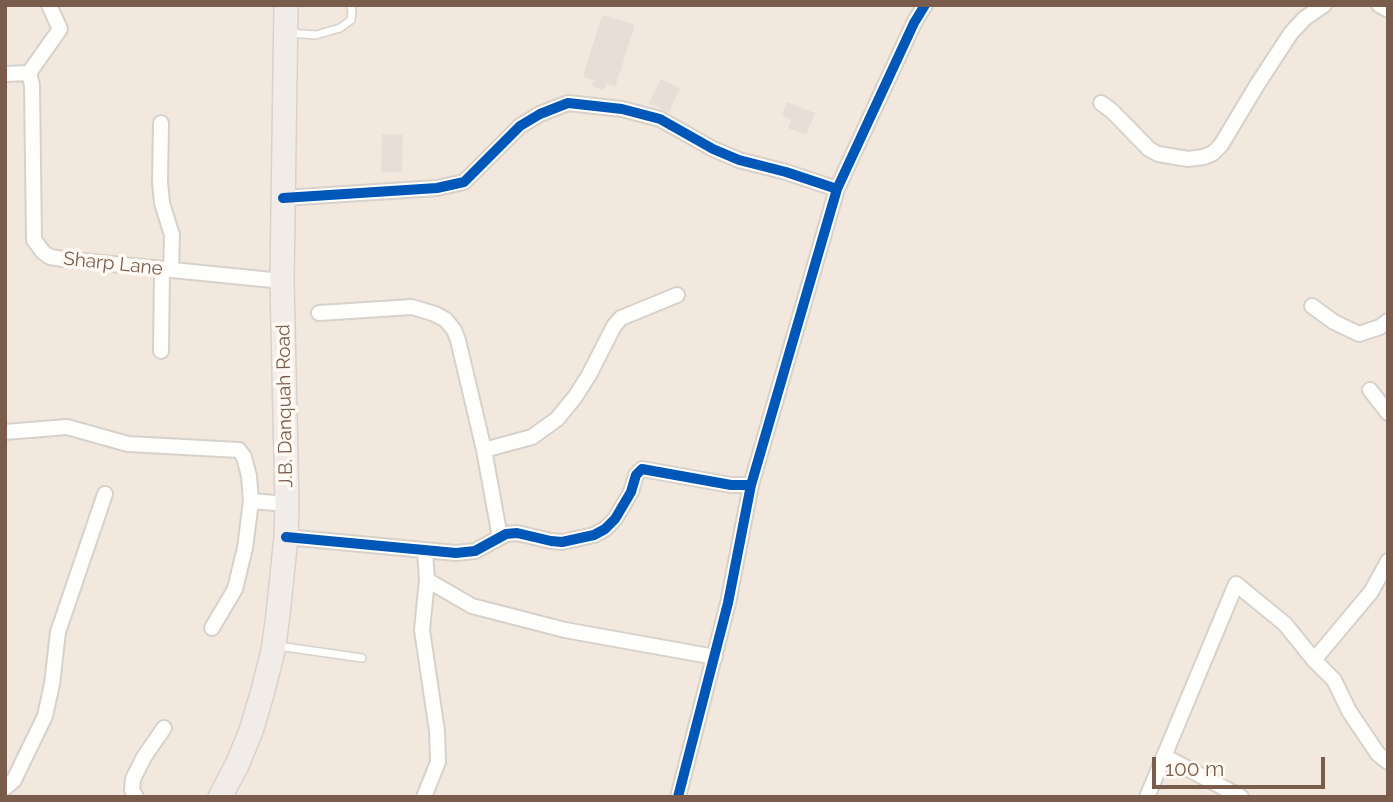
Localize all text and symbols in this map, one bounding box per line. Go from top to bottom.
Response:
street label: Sharp Lane [62,247,164,281]
street label: J.B. Danquah Road [272,324,298,488]
scale bar [1155,742,1328,786]
text: 100 m [1165,756,1224,781]

